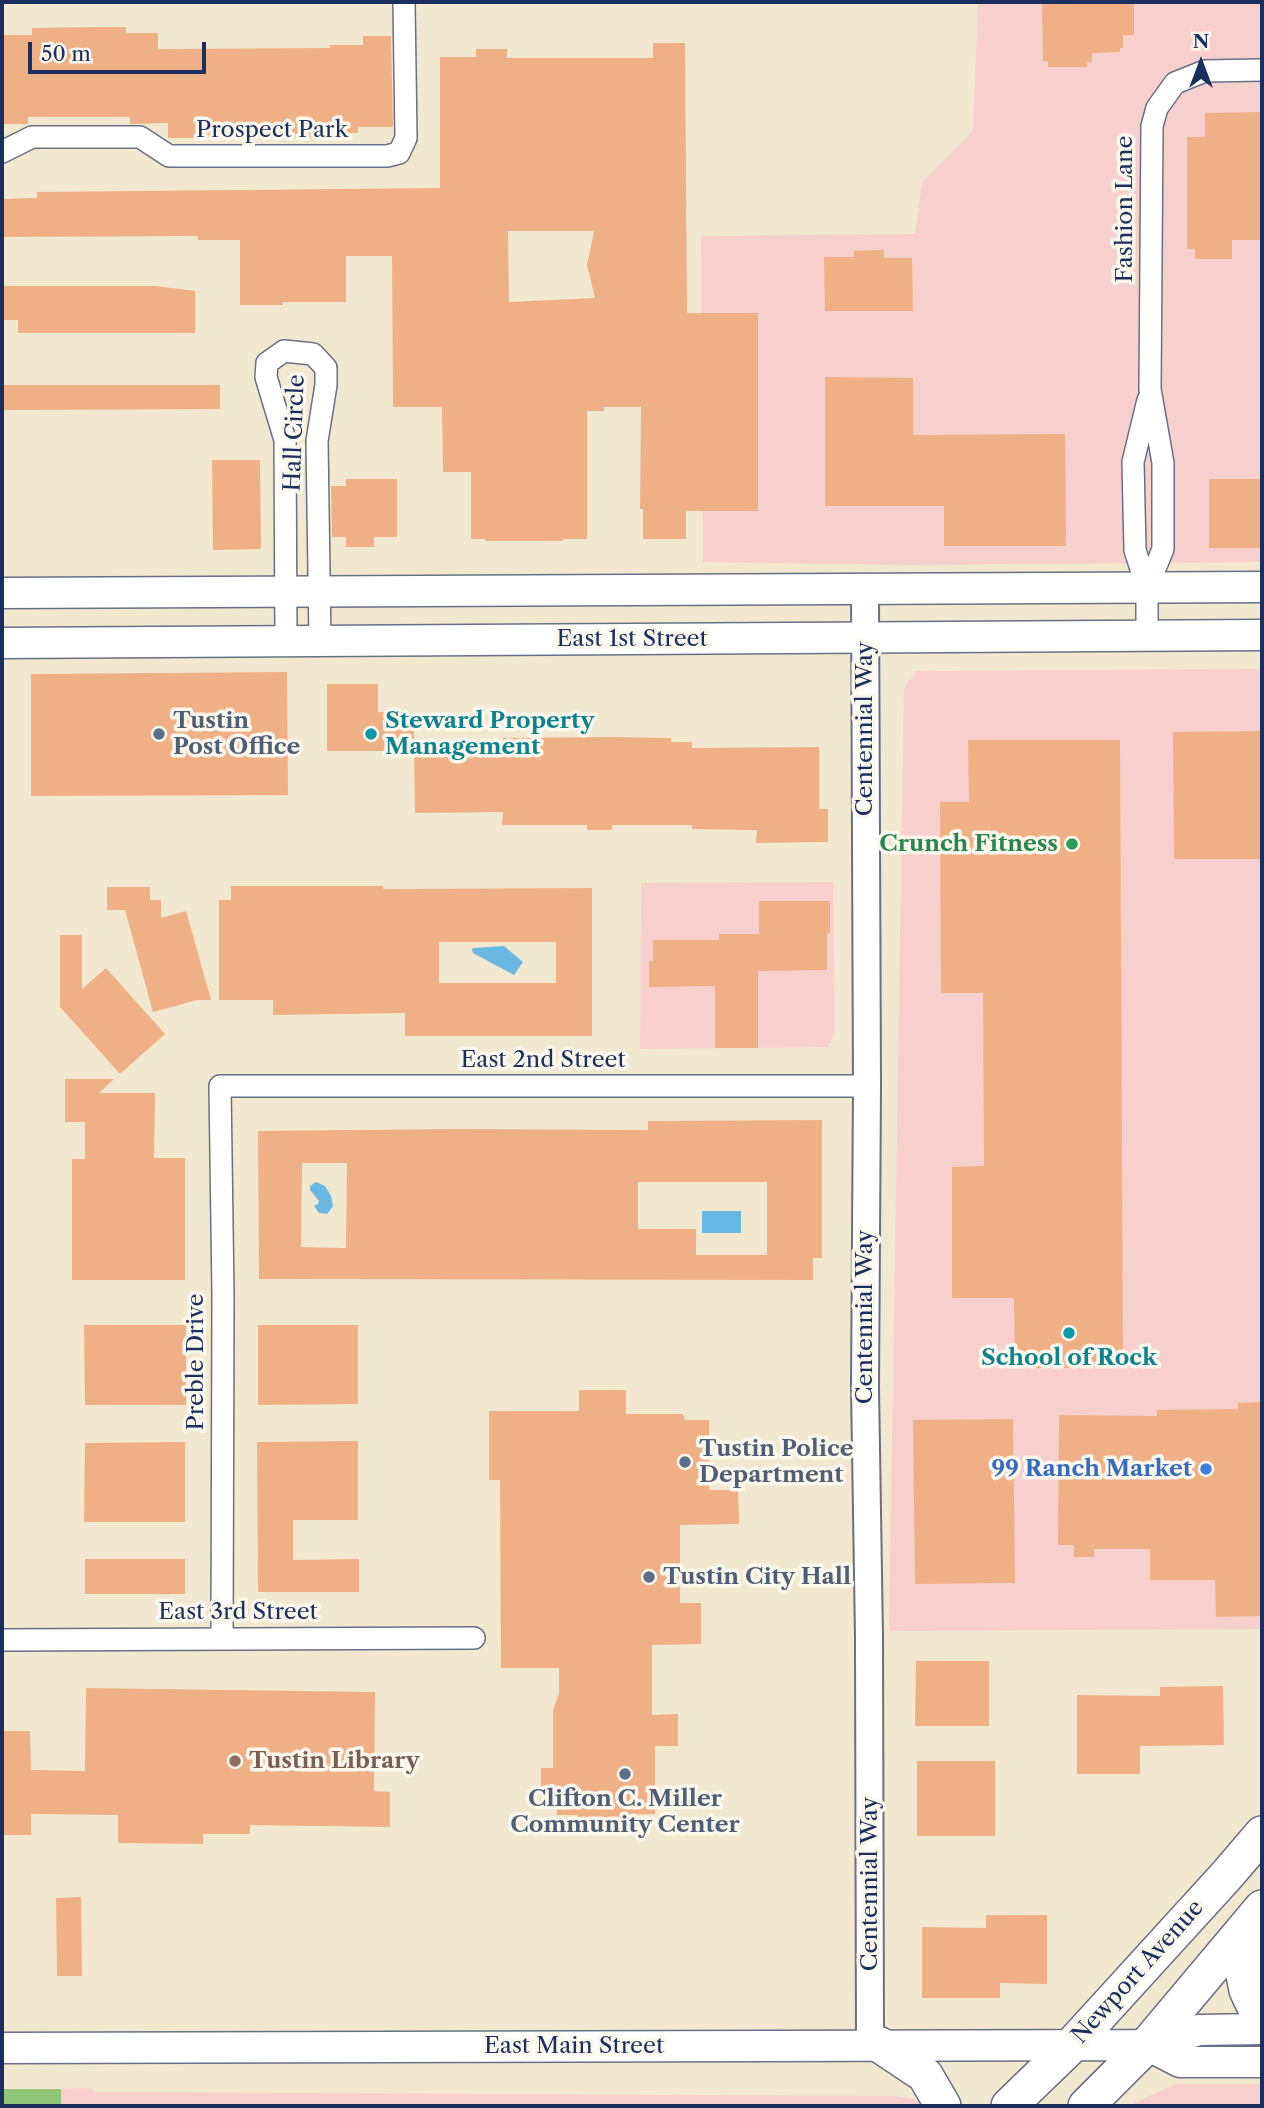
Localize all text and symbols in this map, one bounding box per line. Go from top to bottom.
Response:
scale bar [32,28,210,72]
north arrow [1166,28,1236,98]
text: N [1193,30,1209,53]
text: 50 m [41,41,91,66]
street label: Prospect Park [196,116,348,144]
street label: Fashion Lane [1111,136,1139,282]
street label: Hall Circle [279,374,311,492]
street label: East 1st Street [556,625,708,653]
street label: Centennial Way [851,642,879,816]
place label: Tustin Post Office [173,707,300,761]
place label: Steward Property Management [385,707,594,761]
marker: Tustin Post Office [151,726,167,742]
marker: Steward Property Management [363,726,379,742]
place label: Crunch Fitness [879,830,1058,858]
marker: Crunch Fitness [1064,836,1080,852]
street label: East 2nd Street [460,1046,626,1074]
street label: Centennial Way [851,1230,879,1404]
street label: Preble Drive [182,1294,210,1430]
marker: School of Rock [1061,1325,1077,1341]
place label: School of Rock [981,1344,1157,1372]
place label: Tustin Police Department [699,1435,853,1489]
marker: Tustin Police Department [677,1454,693,1470]
place label: 99 Ranch Market [991,1455,1192,1483]
marker: 99 Ranch Market [1198,1461,1214,1477]
place label: Tustin City Hall [663,1563,851,1591]
marker: Tustin City Hall [641,1569,657,1585]
street label: East 3rd Street [158,1598,318,1626]
place label: Tustin Library [249,1747,420,1775]
marker: Tustin Library [227,1753,243,1769]
marker: Clifton C. Miller Community Center [617,1766,633,1782]
place label: Clifton C. Miller Community Center [510,1785,740,1839]
street label: Centennial Way [856,1797,884,1971]
street label: Newport Avenue [1066,1894,1210,2050]
street label: East Main Street [484,2032,664,2060]

